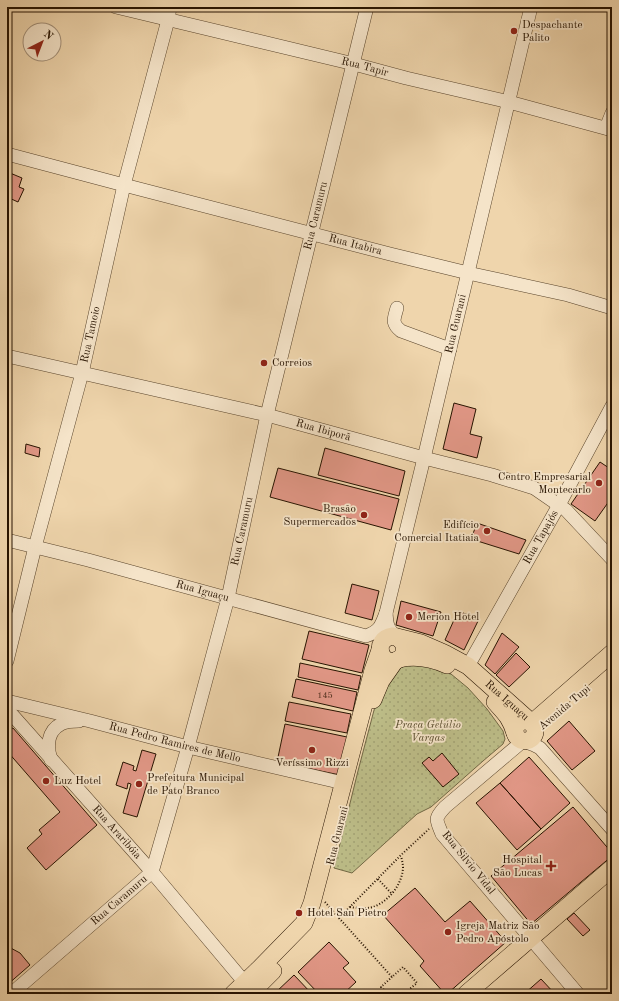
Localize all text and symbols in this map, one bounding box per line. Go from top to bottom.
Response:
place label: Despachante Palito [522,20,583,44]
north arrow [22,22,62,62]
marker: Despachante Palito [509,26,519,36]
text: N [41,29,55,43]
street label: Rua Tapir [340,56,390,79]
street label: Rua Caramuru [302,180,330,251]
street label: Rua Itabira [328,233,384,257]
street label: Rua Guarani [443,293,468,355]
street label: Rua Tamoio [79,305,102,364]
marker: Correios [259,358,269,368]
place label: Correios [272,358,312,369]
street label: Rua Ibiporã [295,418,353,443]
place label: Centro Empresarial Montecarlo [498,472,591,496]
marker: Centro Empresarial Montecarlo [594,478,604,488]
street label: Rua Caramuru [230,496,255,567]
place label: Brasão Supermercados [284,504,356,528]
street label: Rua Tapajós [521,508,560,566]
marker: Brasão Supermercados [359,510,369,520]
place label: Edifício Comercial Itatiaia [394,520,480,544]
marker: Edifício Comercial Itatiaia [482,526,492,536]
street label: Rua Iguaçu [175,579,230,604]
marker: Merion Hotel [404,612,414,622]
place label: Merion Hotel [417,612,479,623]
street label: Rua Iguaçu [483,678,531,723]
street label: Avenida Tupi [537,683,593,733]
house number: 145 [317,691,333,700]
park label: Praça Getúlio Vargas [394,720,461,744]
street label: Rua Pedro Ramires de Mello [108,721,242,765]
marker: Veríssimo Rizzi [307,745,317,755]
place label: Veríssimo Rizzi [275,758,349,769]
place label: Prefeitura Municipal de Pato Branco [147,773,244,797]
marker: Luz Hotel [41,776,51,786]
place label: Luz Hotel [54,776,101,787]
marker: Prefeitura Municipal de Pato Branco [134,779,144,789]
street label: Rua Araribóia [90,803,144,862]
street label: Rua Guarani [325,805,351,867]
street label: Rua Silvio Vidal [439,829,497,897]
place label: Hospital São Lucas [493,855,542,879]
marker: Hospital São Lucas [545,860,557,872]
street label: Rua Caramuru [89,873,149,928]
marker: Hotel San Pietro [294,908,304,918]
place label: Hotel San Pietro [307,908,387,919]
place label: Igreja Matriz São Pedro Apóstolo [456,921,540,945]
marker: Igreja Matriz São Pedro Apóstolo [443,927,453,937]

